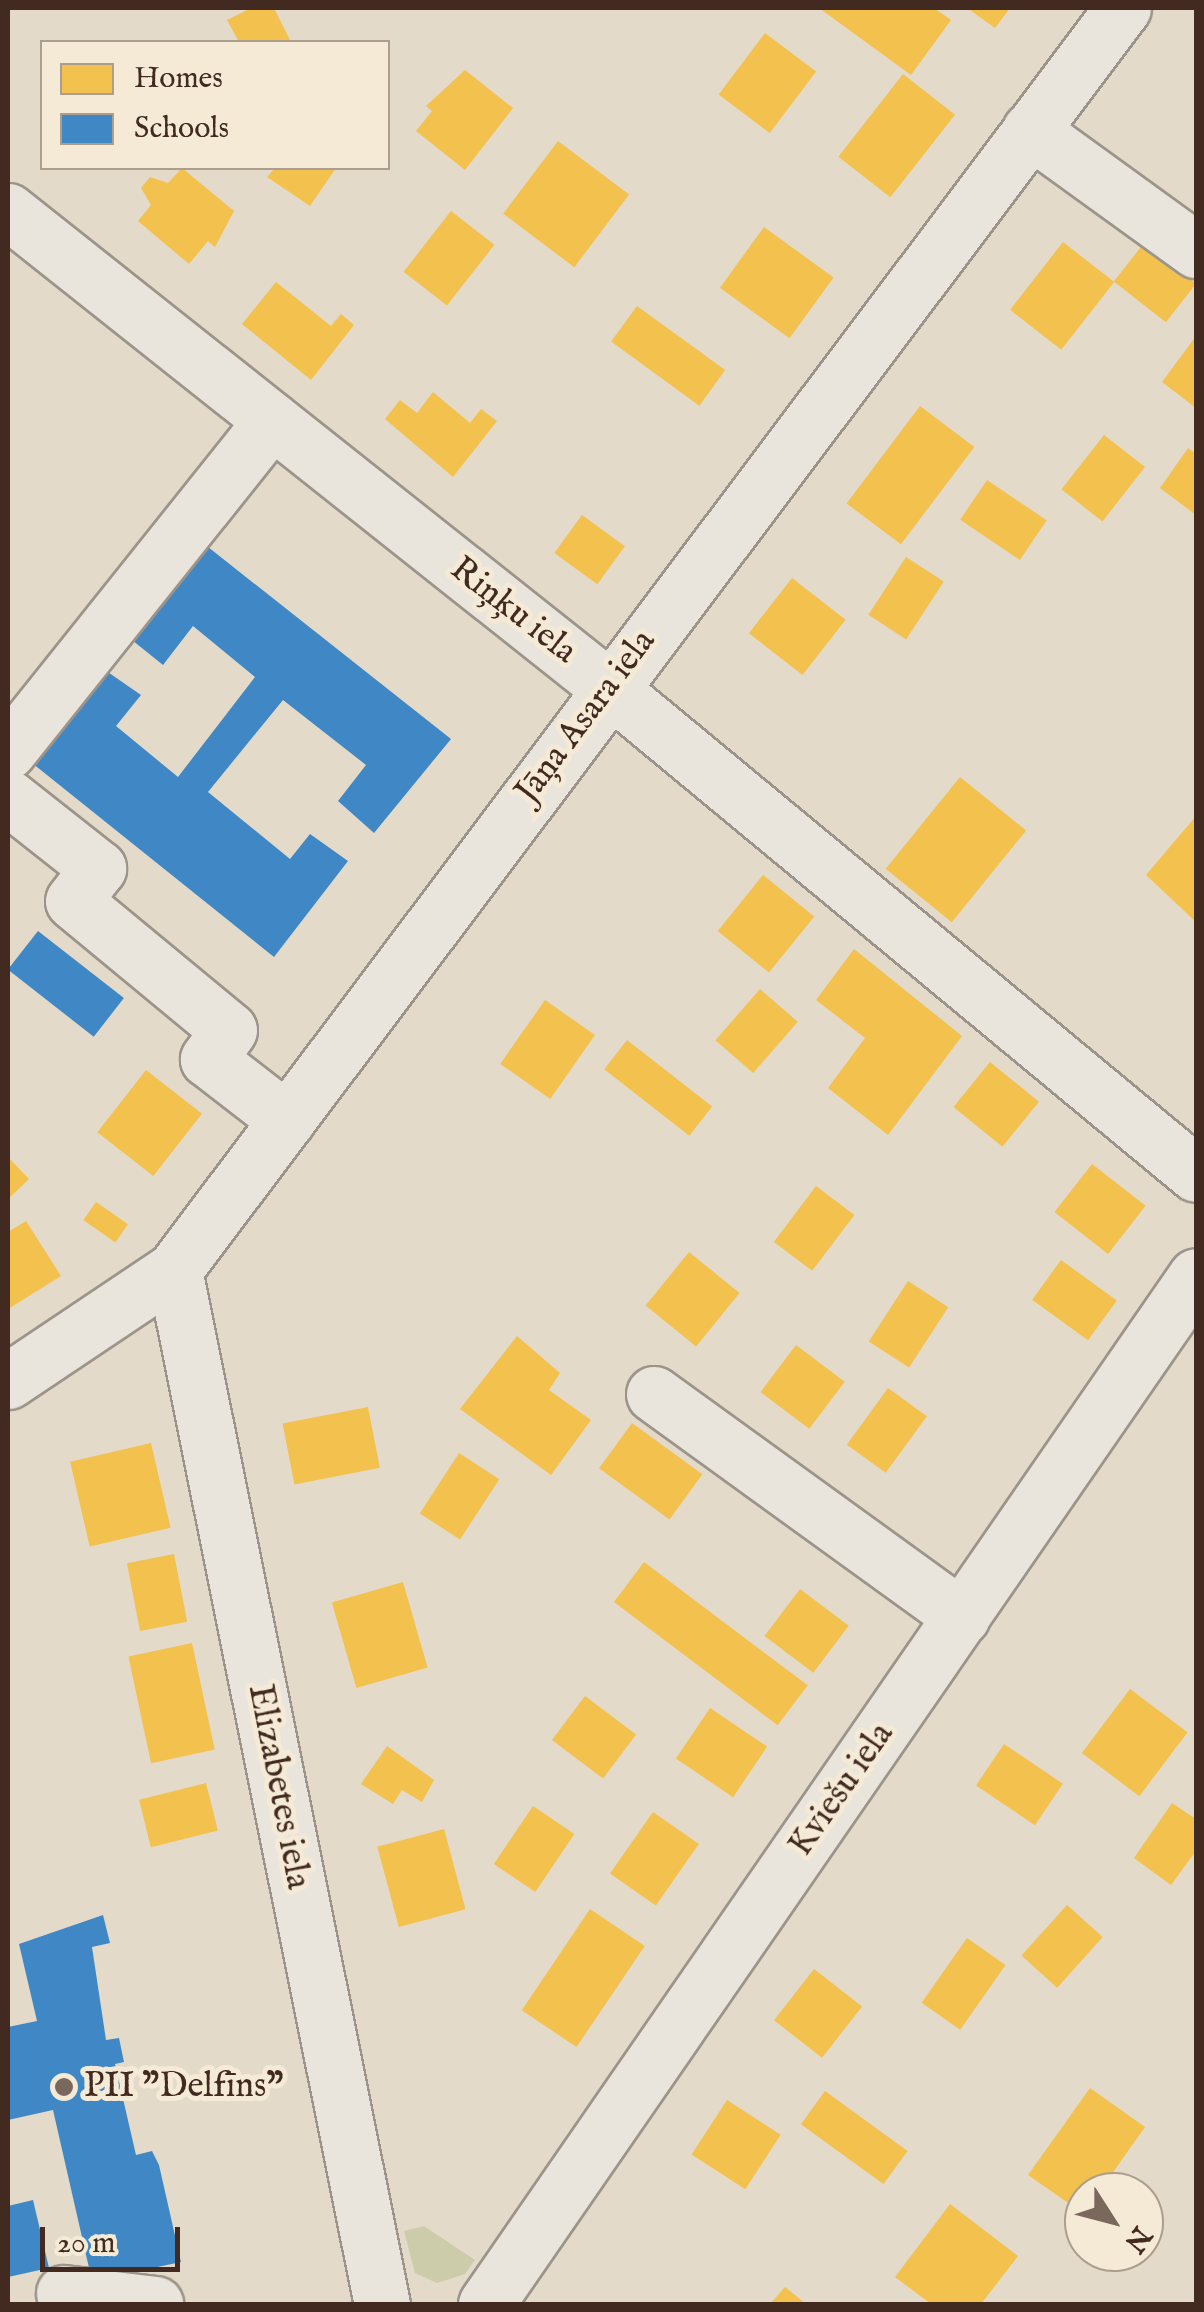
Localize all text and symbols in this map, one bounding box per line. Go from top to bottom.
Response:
legend [40,40,390,170]
text: Homes [134,60,223,98]
text: Schools [134,110,229,148]
street label: Riņķu iela [441,549,585,673]
street label: Jāņa Asara iela [507,622,665,812]
street label: Elizabetes iela [238,1681,318,1893]
street label: Kviešu iela [781,1715,903,1865]
place label: PII "Delfīns" [84,2066,284,2108]
marker: PII "Delfīns" [53,2076,75,2098]
north arrow [1064,2172,1164,2272]
scale bar [45,2207,185,2269]
text: N [1116,2219,1158,2259]
text: 20 m [57,2225,116,2263]

